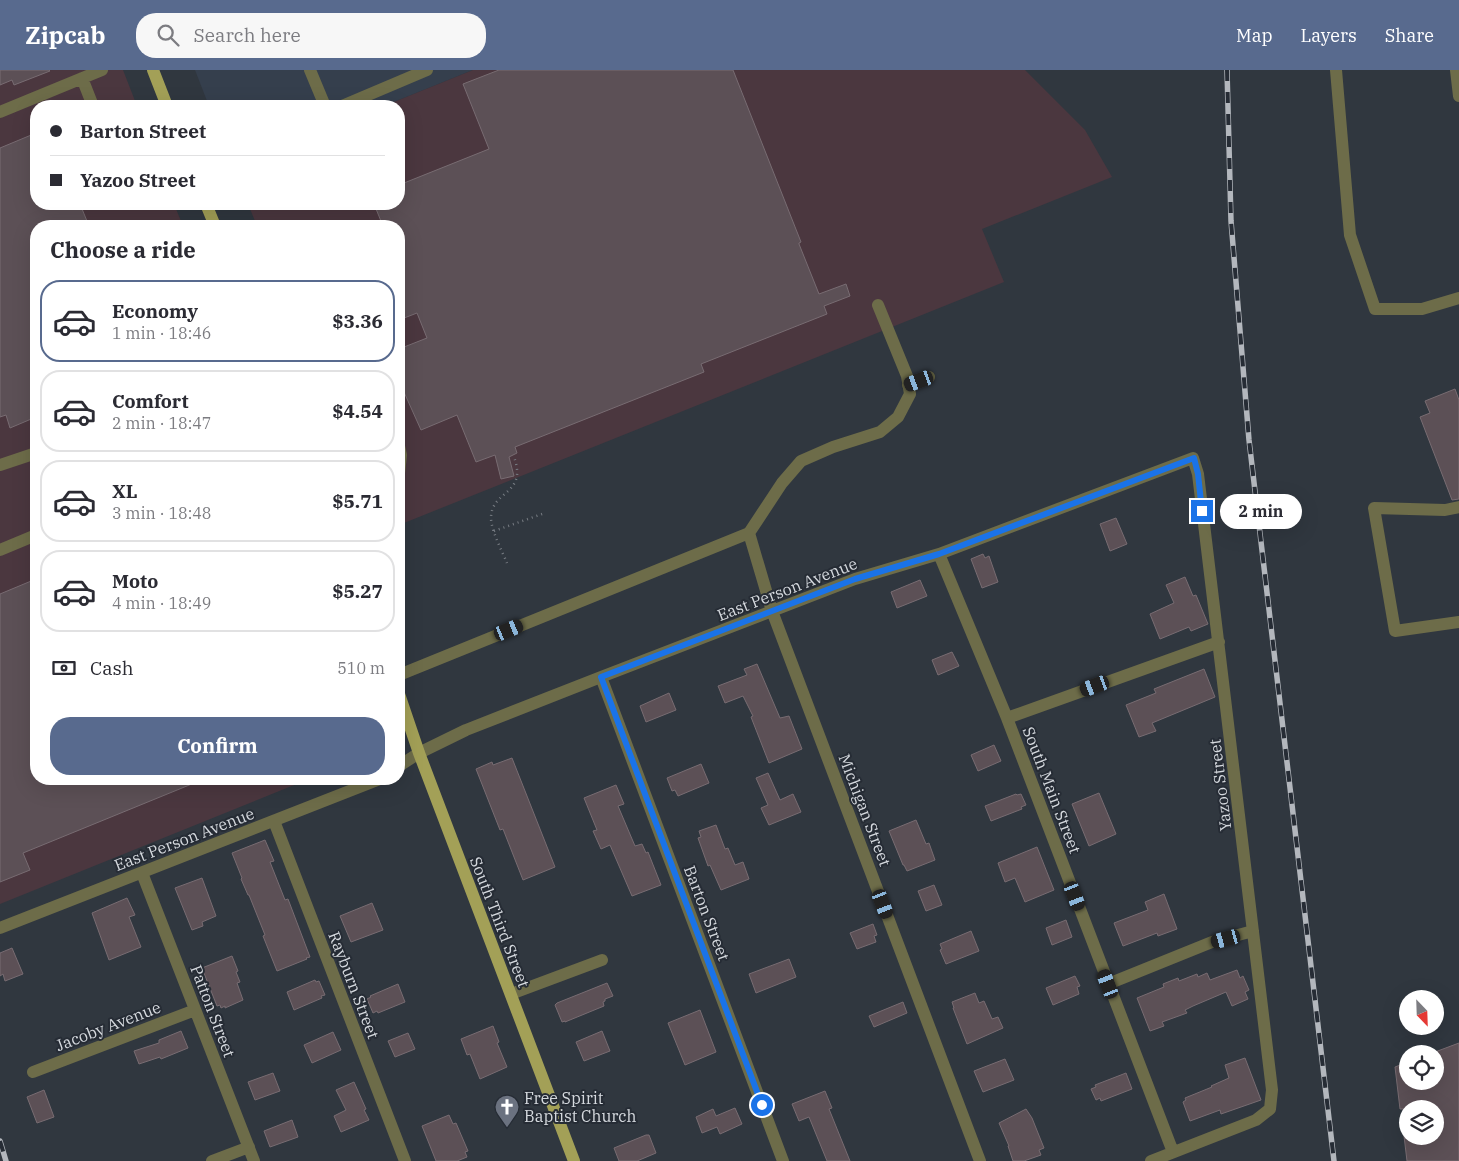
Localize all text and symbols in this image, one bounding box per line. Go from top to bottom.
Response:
search box [136,13,486,58]
text: Zipcab [25,19,106,51]
icon: search [154,21,182,49]
text: Search here [194,23,301,47]
text: Map [1236,24,1273,47]
text: Layers [1301,24,1357,47]
text: Share [1385,24,1434,47]
text: Barton Street [80,119,206,143]
text: Yazoo Street [80,168,196,192]
text: Choose a ride [50,235,196,264]
icon: car [52,299,97,344]
text: Economy [112,299,198,323]
text: $3.36 [332,309,383,333]
text: 1 min · 18:46 [112,323,211,343]
car [902,369,935,393]
icon: car [52,389,97,434]
text: Comfort [112,389,189,413]
text: $4.54 [332,399,383,423]
text: 2 min · 18:47 [112,413,211,433]
icon: car [52,479,97,524]
text: XL [112,479,138,503]
text: $5.71 [332,489,383,513]
callout: 2 min [1220,494,1302,528]
route end [1191,500,1213,522]
text: 2 min [1239,501,1283,521]
text: 3 min · 18:48 [112,503,211,523]
street label: East Person Avenue [714,553,860,625]
icon: car [52,569,97,614]
text: Moto [112,569,158,593]
text: $5.27 [332,579,383,603]
text: 4 min · 18:49 [112,593,211,613]
car [492,617,525,643]
icon: cash [50,654,78,682]
text: Cash [90,656,134,680]
text: 510 m [337,658,385,678]
car [1078,674,1111,698]
button: Confirm [50,717,385,775]
street label: South Main Street [1019,724,1086,857]
street label: Yazoo Street [1204,737,1236,832]
street label: Michigan Street [834,751,896,869]
street label: East Person Avenue [111,803,257,875]
street label: South Third Street [466,854,534,991]
street label: Barton Street [680,863,734,964]
car [1062,879,1087,913]
car [870,887,895,921]
car [1209,928,1242,950]
street label: Rayburn Street [324,929,384,1042]
street label: Patton Street [186,962,240,1060]
car [1095,967,1120,1001]
north arrow [1399,990,1444,1035]
map controls [1399,990,1444,1145]
street label: Jacoby Avenue [53,997,163,1055]
button: locate [1399,1045,1444,1090]
place label: Free Spirit Baptist Church [524,1088,637,1126]
church icon: Free Spirit Baptist Church [494,1094,520,1128]
route start [751,1094,773,1116]
button: layers [1399,1100,1444,1145]

